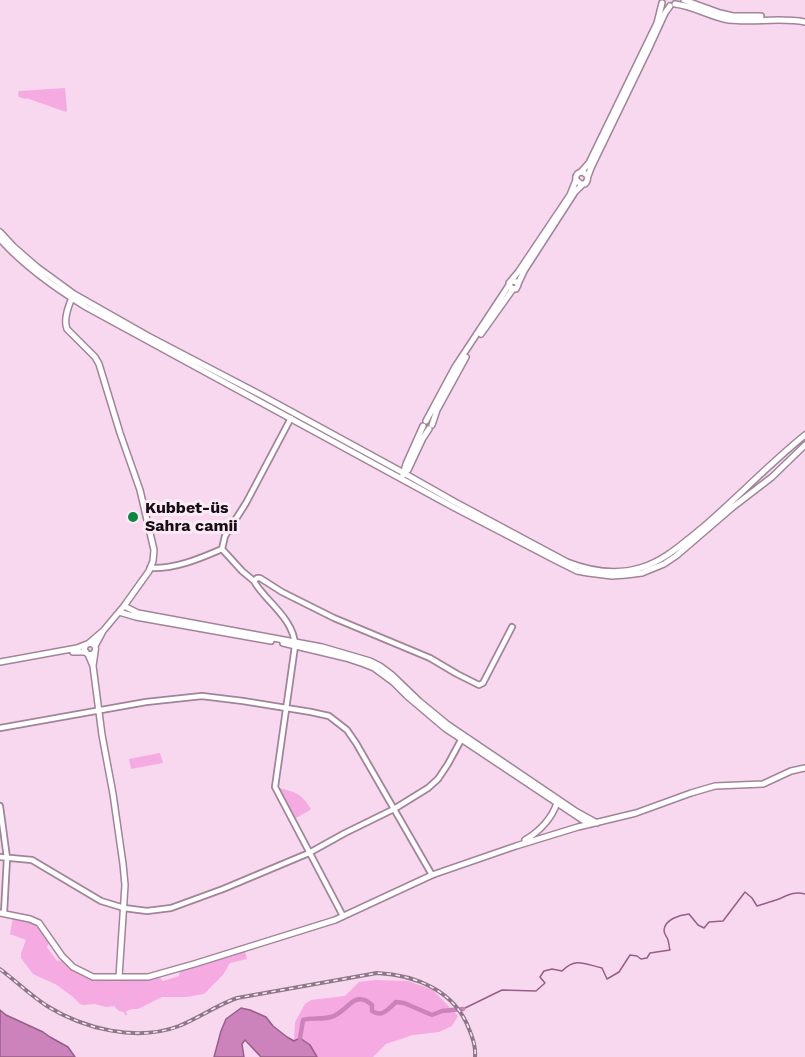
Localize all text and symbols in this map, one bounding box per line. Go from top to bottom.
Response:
place label: Kubbet-üs Sahra camii [145,498,238,536]
marker: Kubbet-üs Sahra camii [126,510,140,524]

